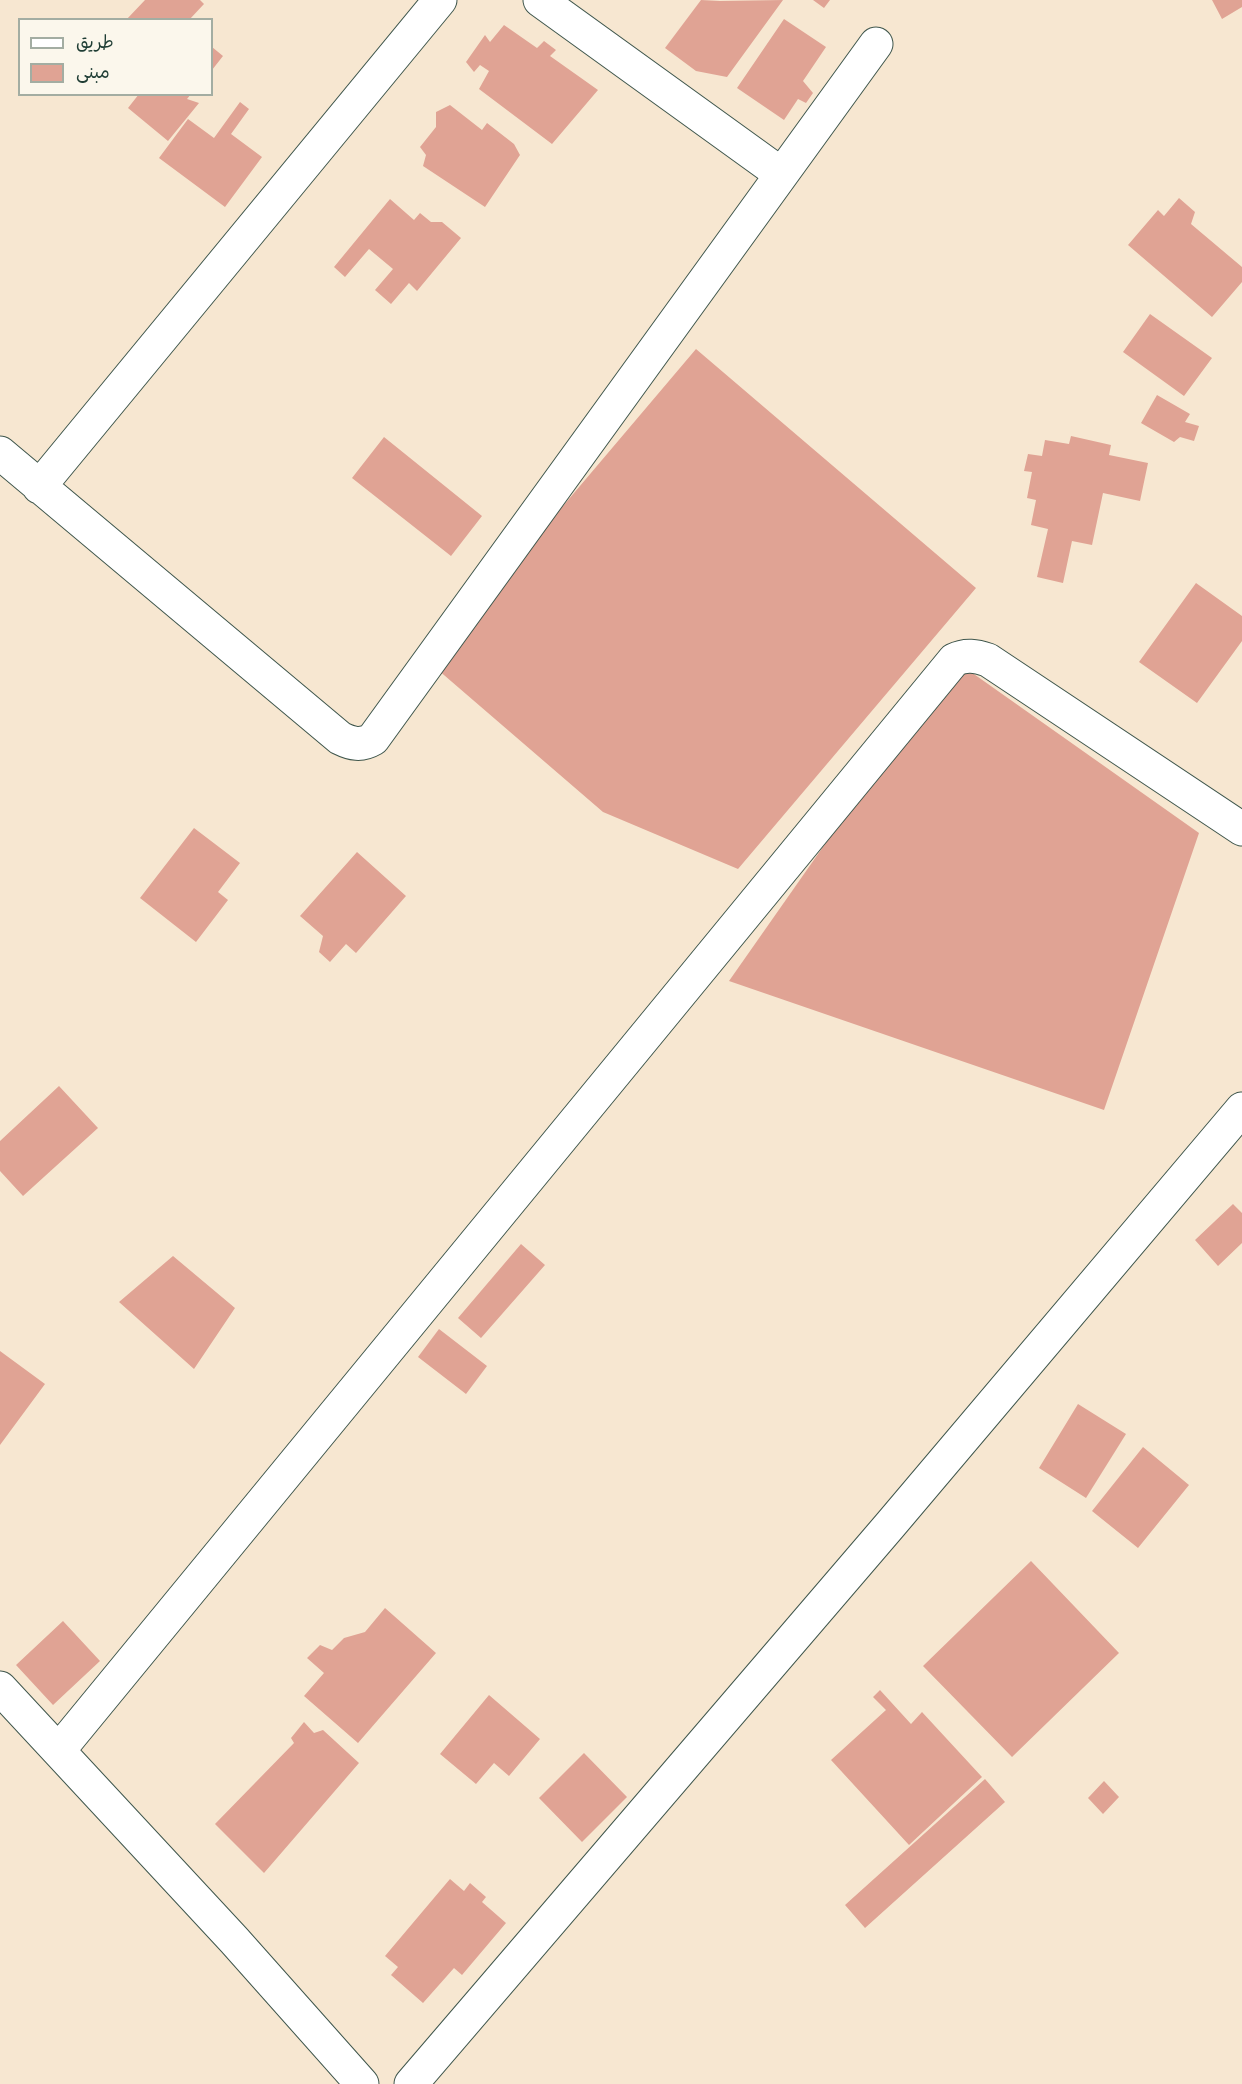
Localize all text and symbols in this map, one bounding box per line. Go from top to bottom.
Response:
legend [18,18,213,96]
text: طريق [76,29,114,58]
text: مبنى [76,59,110,88]

